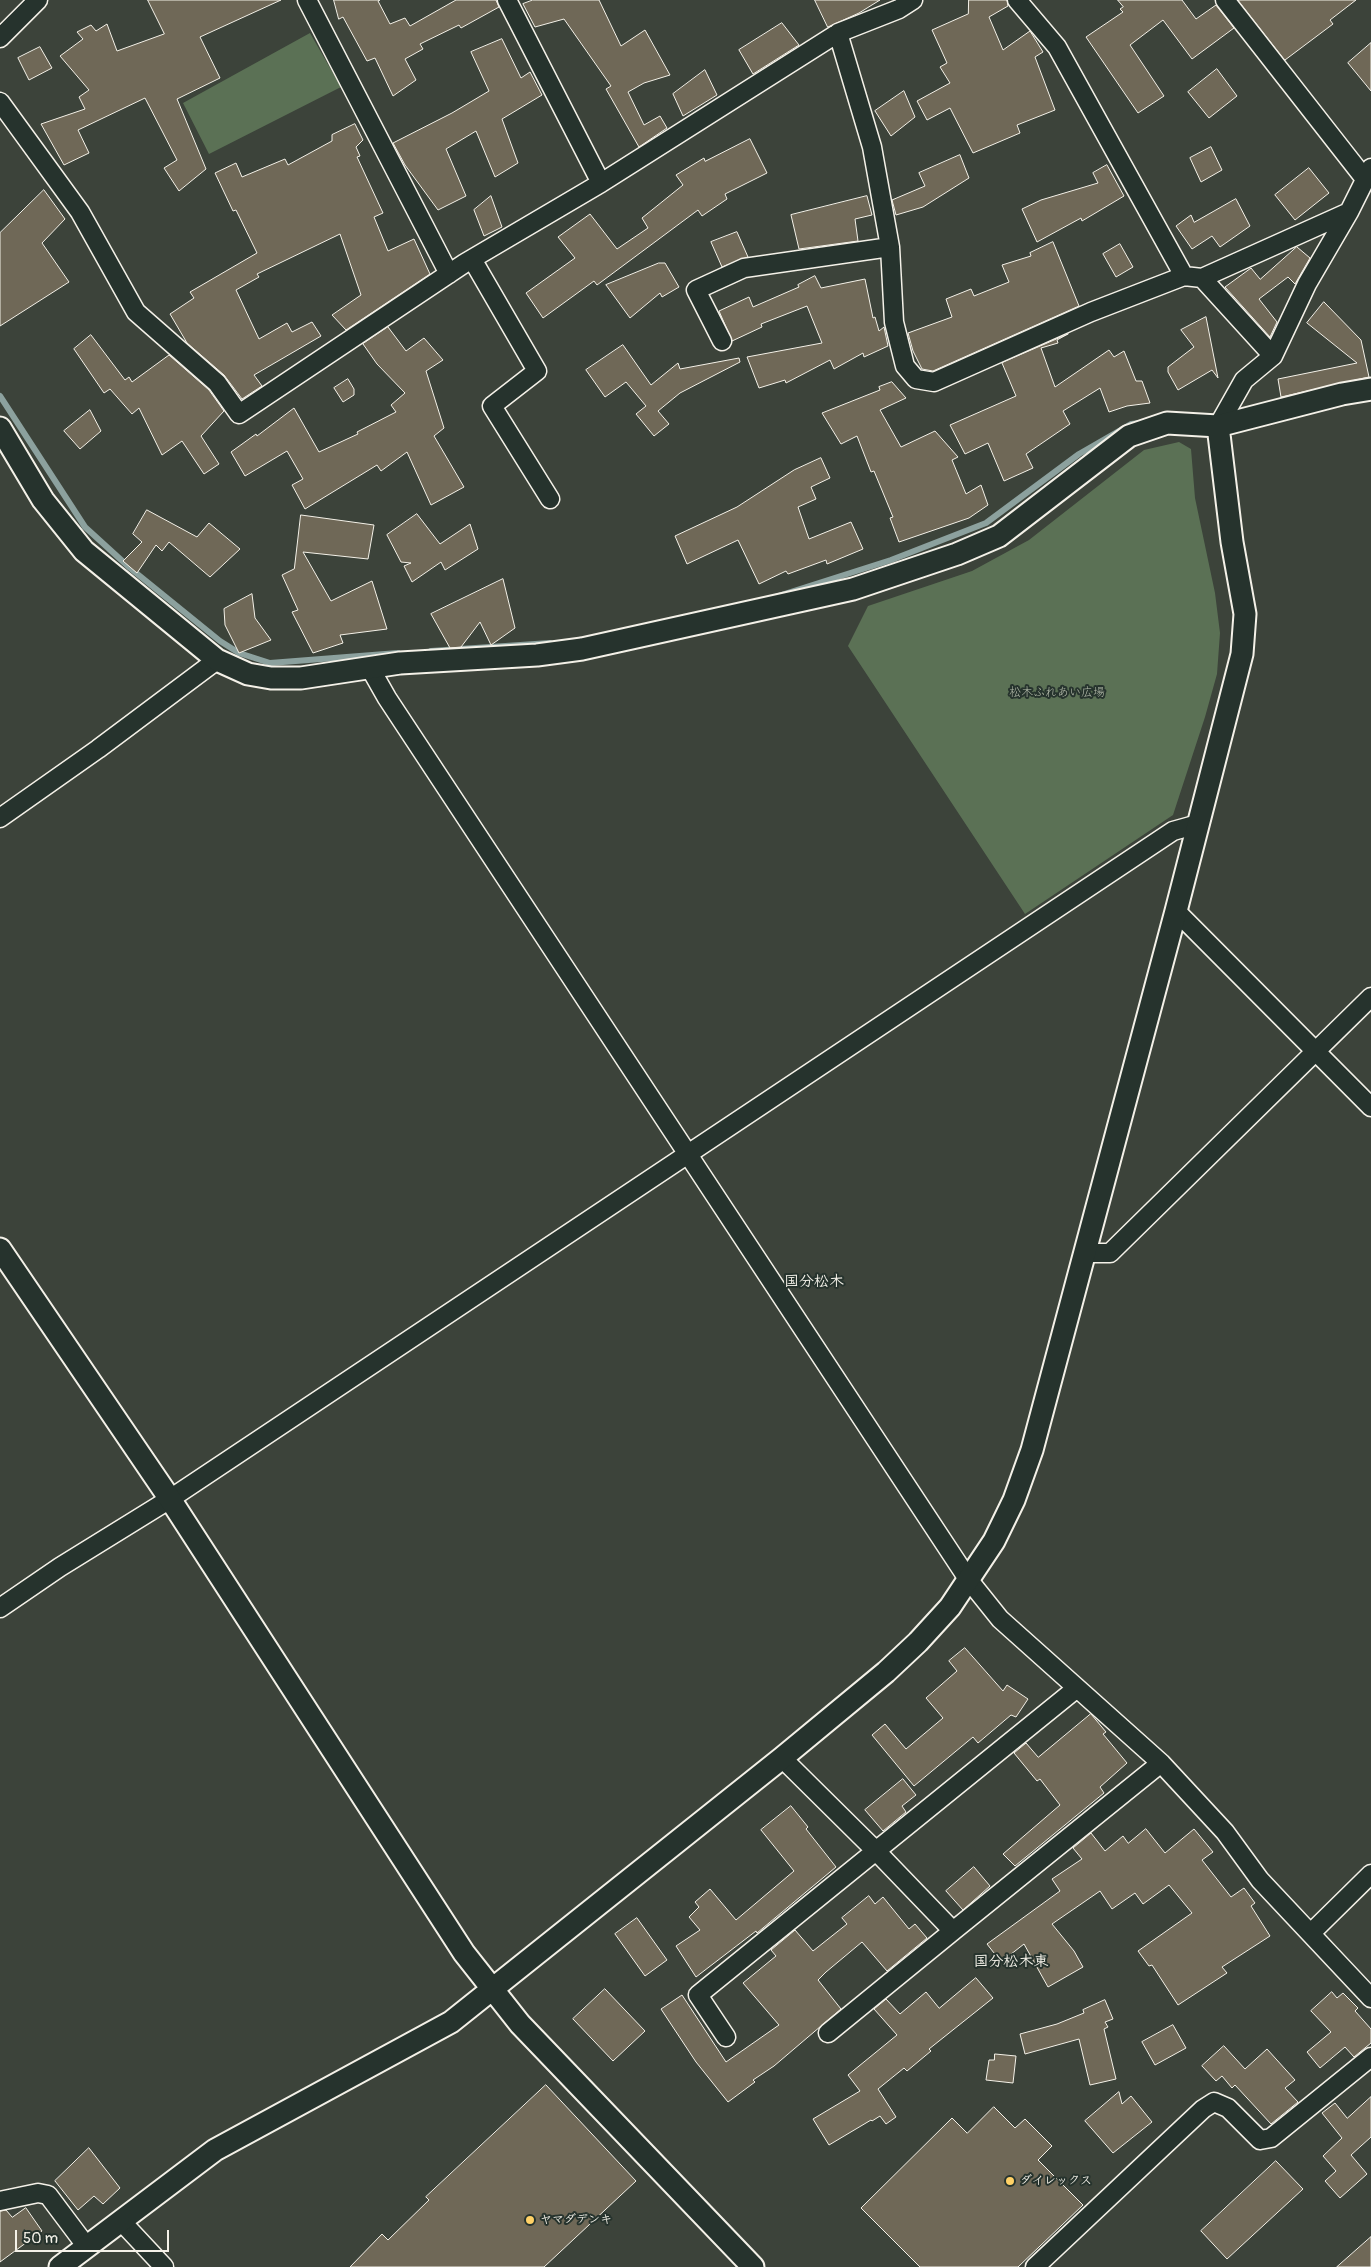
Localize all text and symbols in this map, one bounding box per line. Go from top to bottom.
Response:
park label: 松木ふれあい広場 [1009,686,1105,700]
district label: 国分松木 [784,1273,844,1291]
district label: 国分松木東 [974,1953,1048,1971]
place label: ダイレックス [1020,2174,1092,2188]
marker: ダイレックス [1004,2175,1016,2187]
place label: ヤマダデンキ [540,2213,612,2227]
marker: ヤマダデンキ [524,2214,536,2226]
scale bar [18,2220,171,2252]
text: 50 m [23,2229,58,2248]

